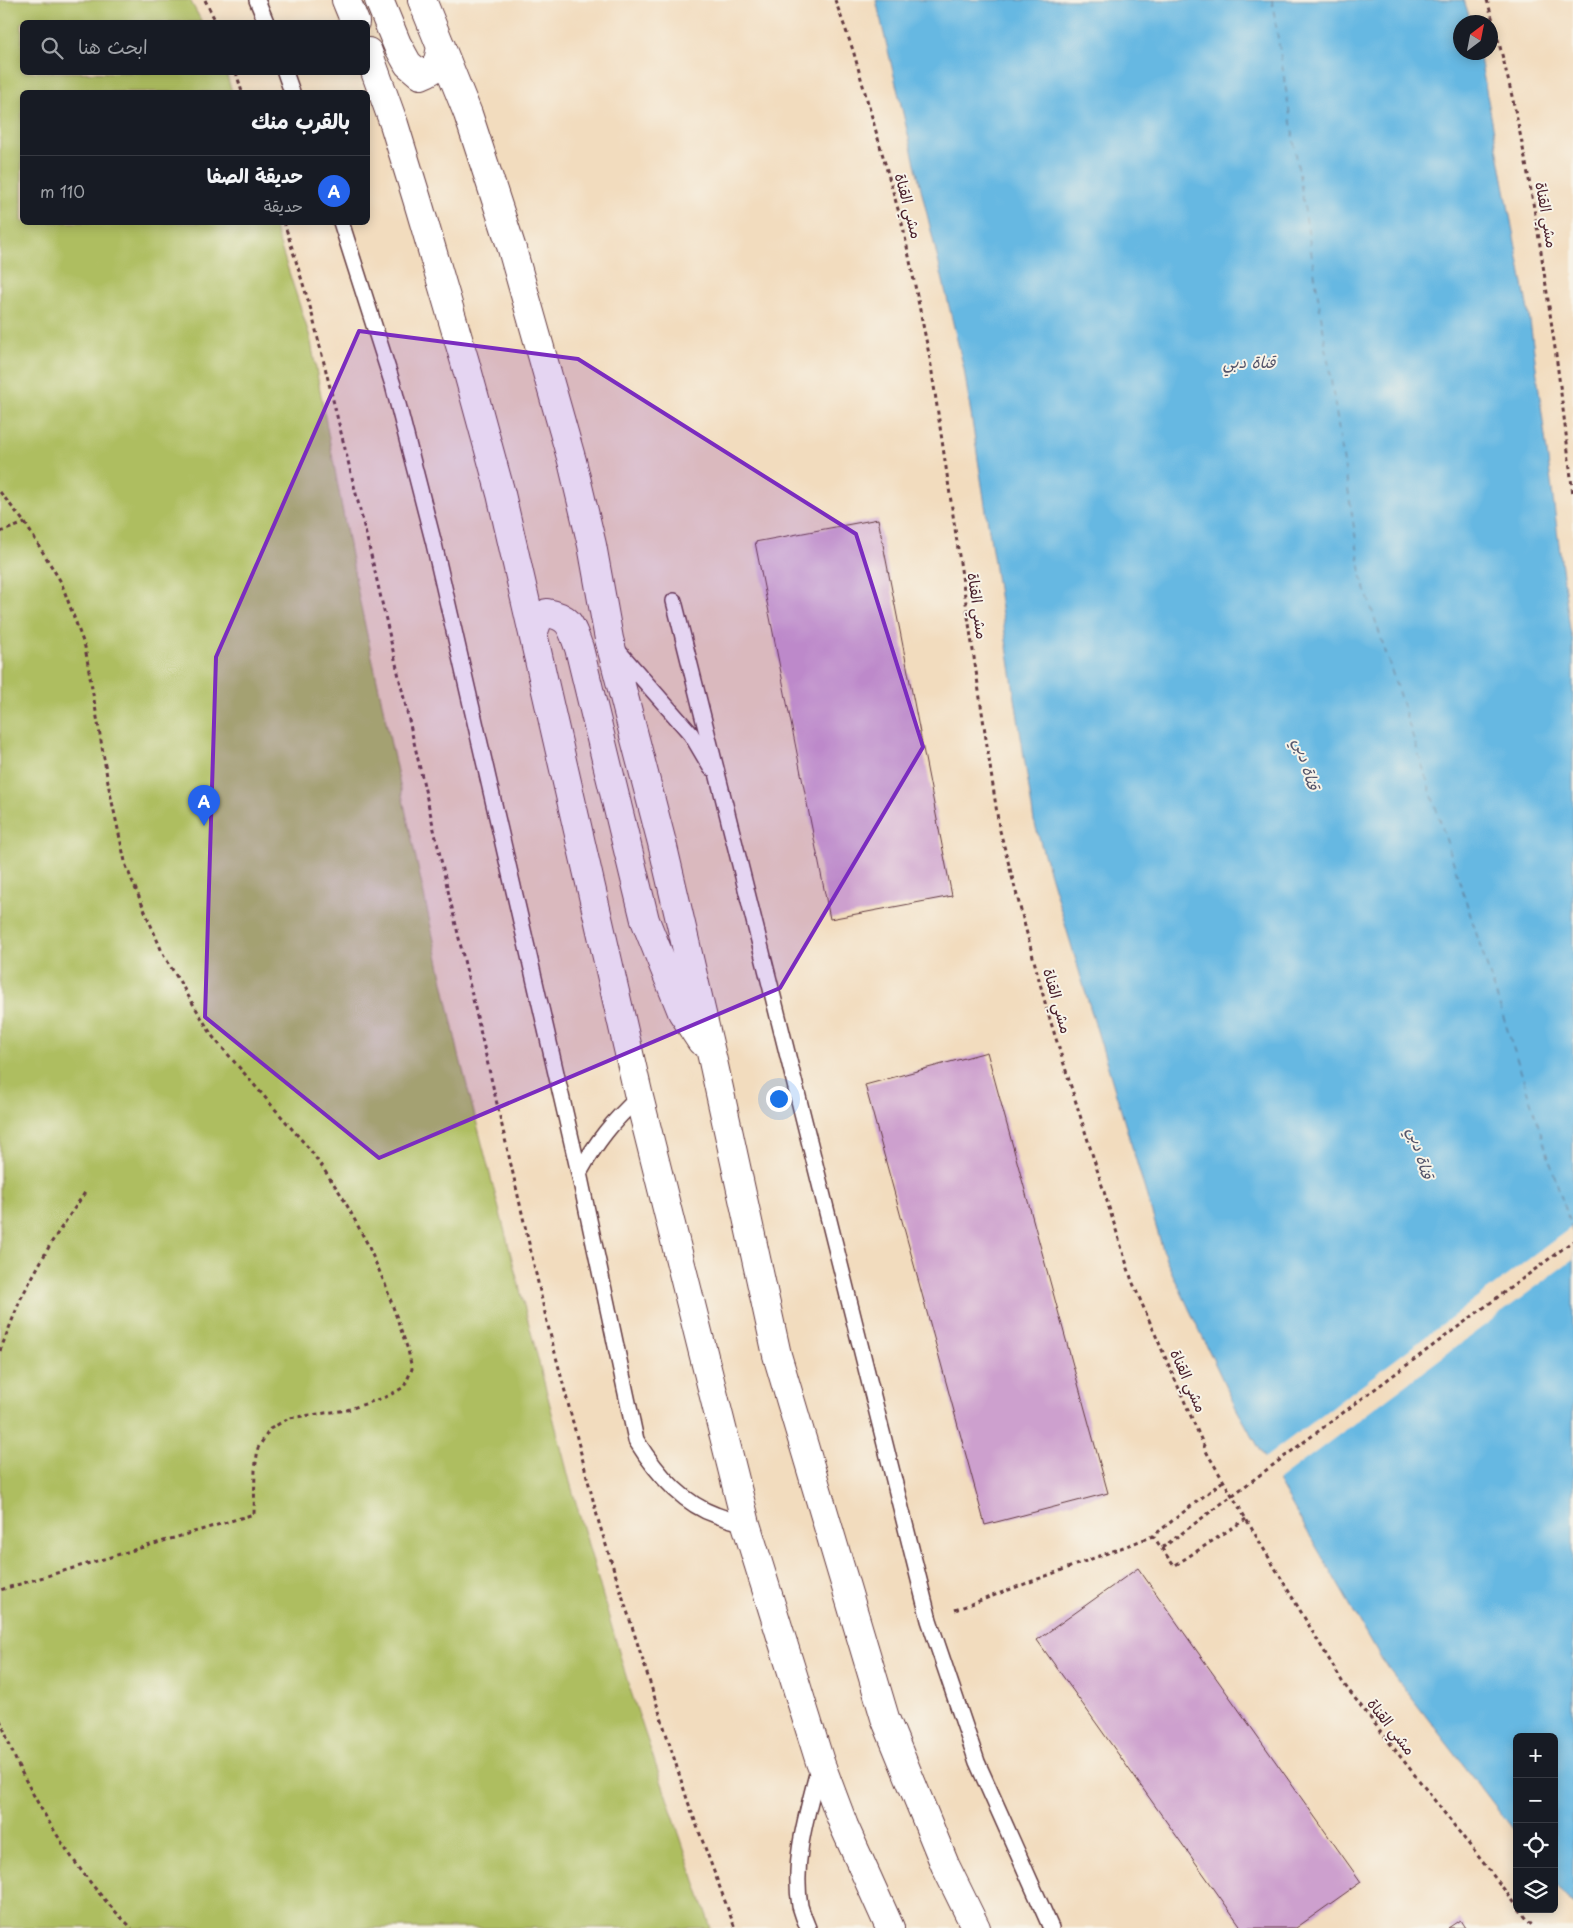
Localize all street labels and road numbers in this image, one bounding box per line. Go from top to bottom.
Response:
street label: مشي القناة [887,170,929,242]
street label: مشي القناة [1527,180,1565,250]
street label: مشي القناة [959,571,995,641]
street label: مشي القناة [1035,965,1079,1037]
street label: مشي القناة [1163,1345,1213,1417]
street label: مشي القناة [1360,1693,1422,1761]

